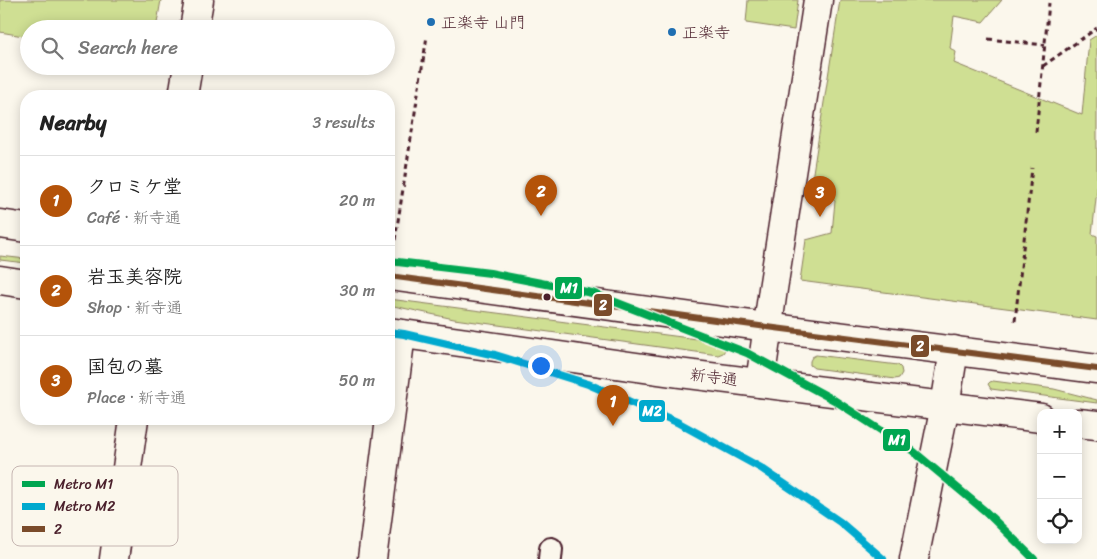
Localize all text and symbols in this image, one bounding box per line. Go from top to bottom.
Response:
place label: 正楽寺 山門 [441,8,525,37]
marker: 正楽寺 山門 [425,16,437,28]
place label: 正楽寺 [682,18,730,47]
search box [20,20,395,75]
marker: 正楽寺 [666,26,678,38]
text: Search here [78,31,178,64]
icon: search [38,34,66,62]
text: Nearby [40,104,106,142]
text: 3 results [312,108,375,137]
text: クロミケ堂 [87,170,182,203]
pin: 2 [525,175,557,216]
pin: 3 [804,176,836,217]
text: 1 [53,186,59,215]
text: 20 m [339,186,375,215]
text: Café · 新寺通 [87,203,181,232]
text: 岩玉美容院 [87,260,182,293]
text: 2 [51,276,61,305]
text: 30 m [340,276,375,305]
line badge: M1 [554,276,583,300]
text: M1 [559,276,578,301]
unlabelled marker [542,292,552,302]
text: Shop · 新寺通 [87,293,183,322]
line badge: 2 [593,293,613,317]
text: 2 [598,293,608,318]
line badge: 2 [910,334,930,358]
text: 2 [915,334,925,359]
text: 国包の墓 [87,350,163,383]
your location [528,353,554,379]
street label: 新寺通 [688,360,740,394]
text: 3 [52,366,60,395]
text: 50 m [339,366,375,395]
text: Place · 新寺通 [87,383,186,412]
pin: 1 [597,385,629,426]
line badge: M2 [638,399,666,423]
text: M2 [641,399,663,424]
map controls [1037,409,1082,544]
button: + [1037,409,1082,454]
line badge: M1 [882,428,911,452]
text: M1 [887,428,906,453]
button: − [1037,454,1082,499]
legend [12,466,178,546]
text: Metro M1 [54,472,113,497]
text: Metro M2 [54,494,115,519]
button: locate [1037,499,1082,544]
text: 2 [54,517,62,542]

